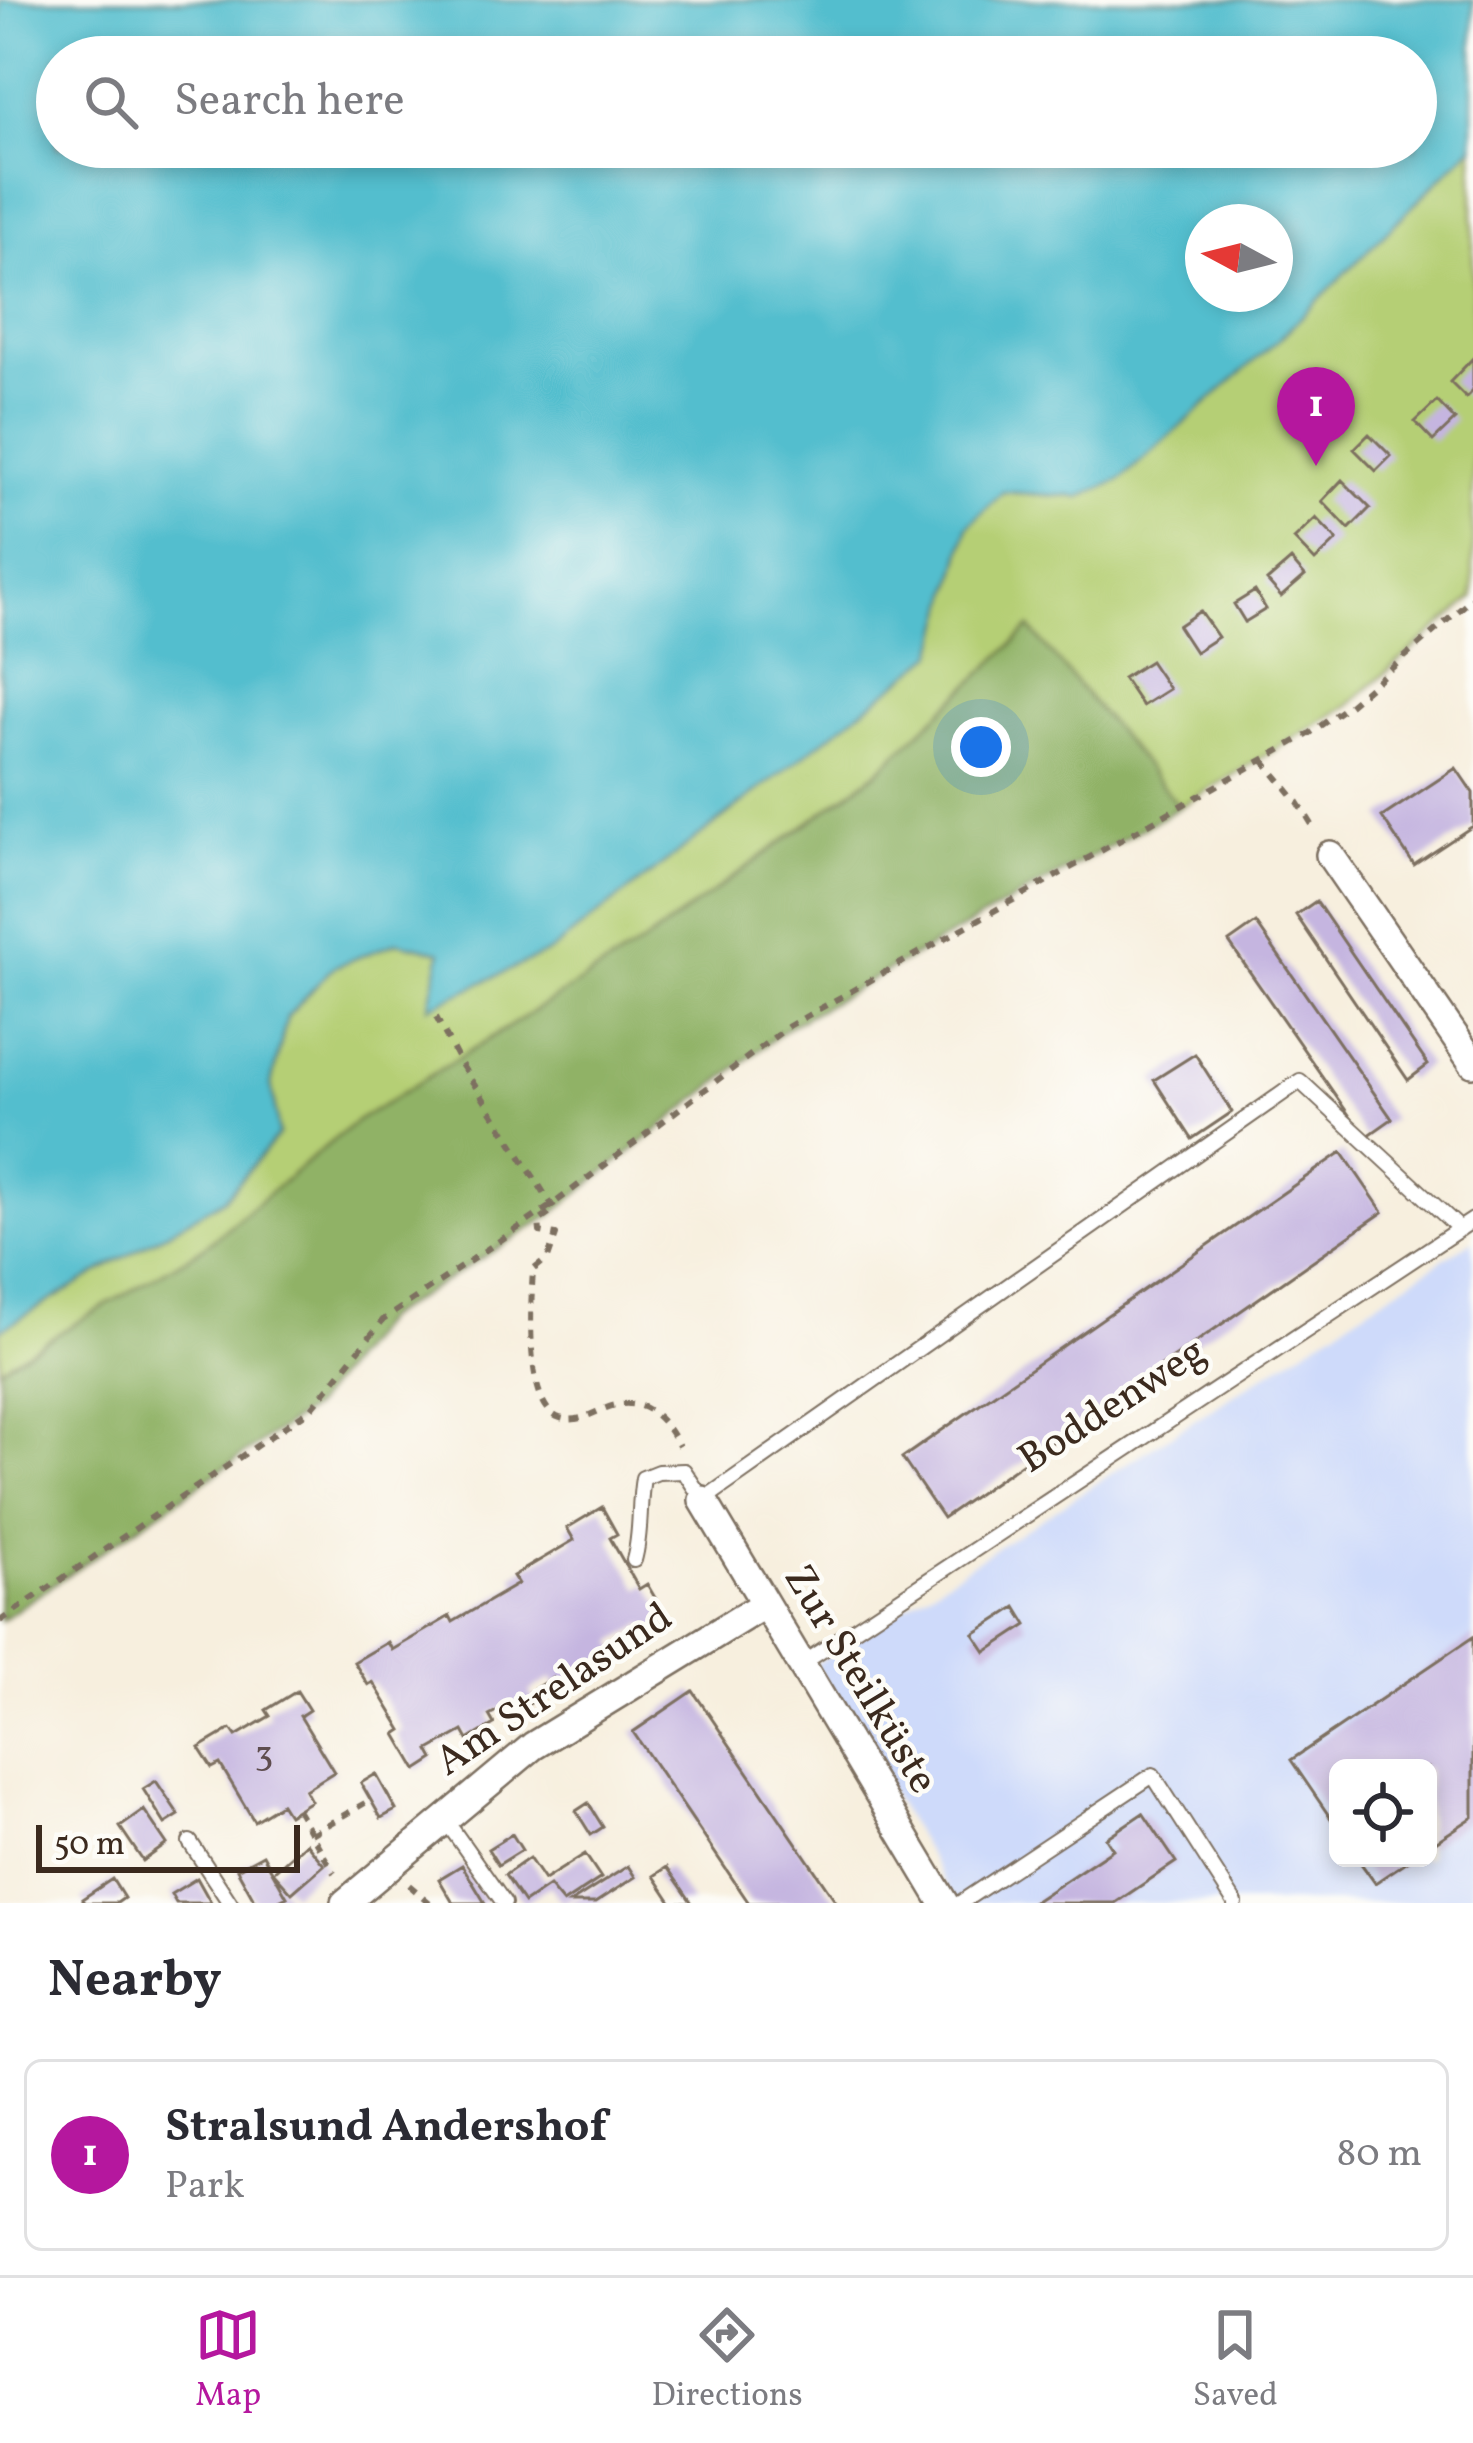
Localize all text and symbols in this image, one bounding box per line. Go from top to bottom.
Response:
search box [36,36,1437,168]
icon: search [78,69,144,135]
text: Search here [174,71,405,134]
north arrow [1185,204,1293,312]
pin: 1 [1277,367,1355,466]
your location [951,717,1011,777]
street label: Boddenweg [1008,1324,1218,1490]
street label: Zur Steilküste [767,1554,951,1806]
street label: Am Strelasund [425,1590,685,1792]
house number: 3 [255,1731,273,1781]
map controls [1329,1759,1437,1867]
button: locate [1329,1759,1437,1867]
scale bar [36,1819,300,1872]
text: 50 m [54,1823,125,1869]
text: Nearby [48,1946,222,2017]
text: Stralsund Andershof [165,2097,607,2160]
text: 1 [82,2128,98,2182]
text: 80 m [1336,2128,1422,2182]
text: Park [165,2160,245,2214]
tab: Map [195,2302,261,2420]
tab: Directions [651,2302,803,2420]
tab: Saved [1193,2302,1278,2420]

